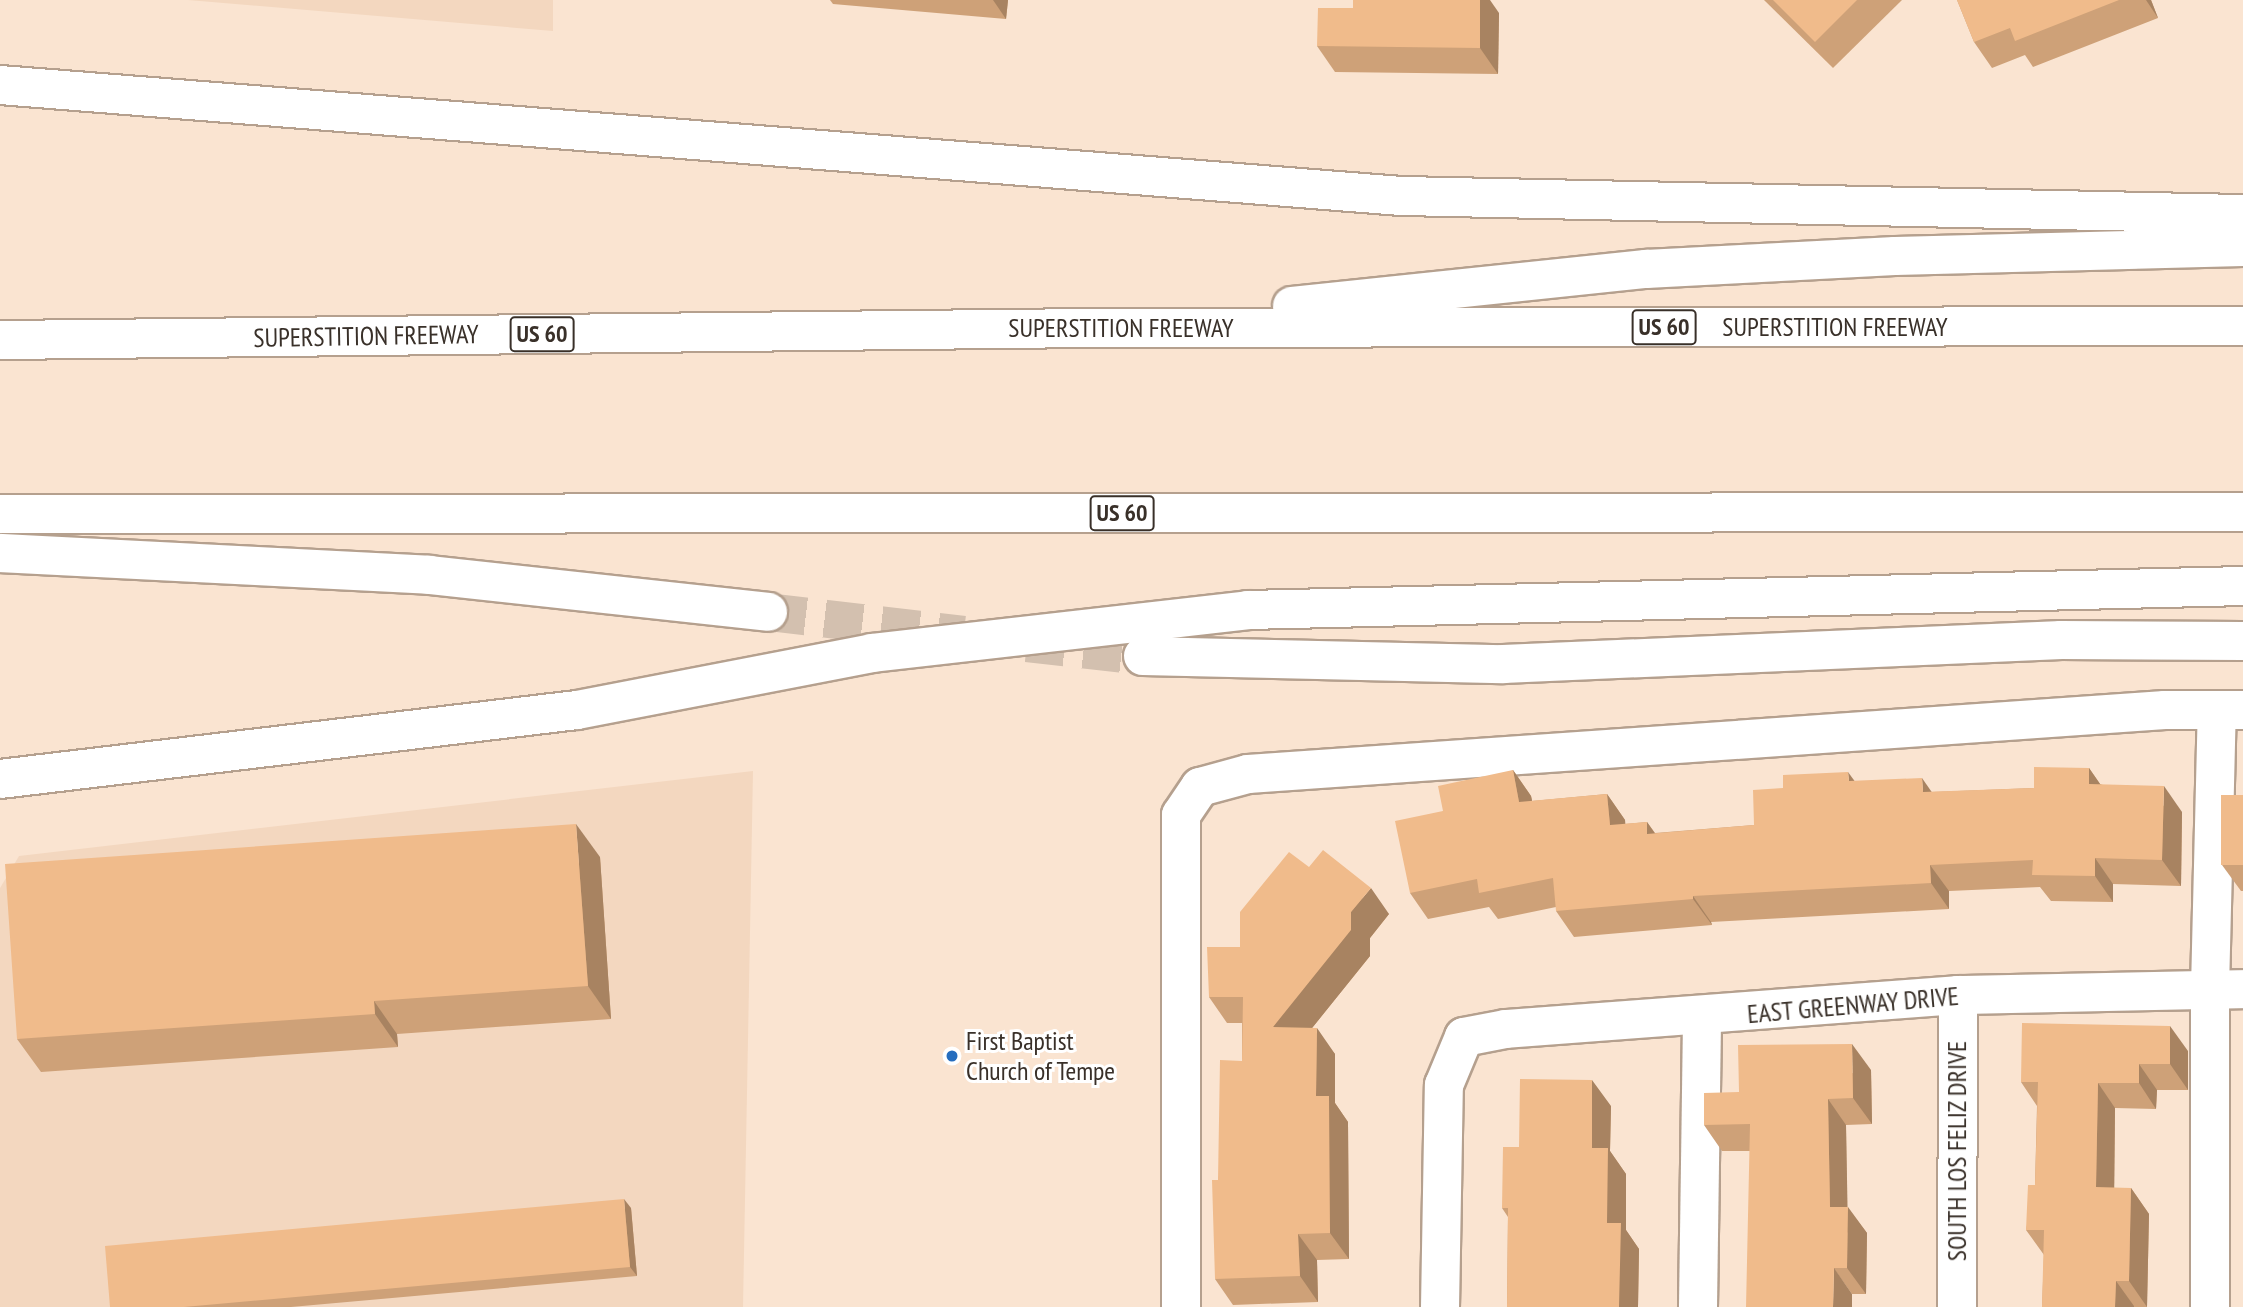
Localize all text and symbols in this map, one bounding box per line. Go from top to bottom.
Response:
road number: US 60 [1631,306,1697,348]
street label: SUPERSTITION FREEWAY [1722,311,1948,343]
street label: SUPERSTITION FREEWAY [1008,312,1234,344]
road number: US 60 [509,314,575,354]
street label: SUPERSTITION FREEWAY [253,318,479,354]
road number: US 60 [1089,492,1155,534]
street label: EAST GREENWAY DRIVE [1745,980,1961,1030]
place label: First Baptist Church of Tempe [966,1025,1116,1086]
street label: SOUTH LOS FELIZ DRIVE [1941,1040,1973,1262]
marker: First Baptist Church of Tempe [944,1048,960,1064]

